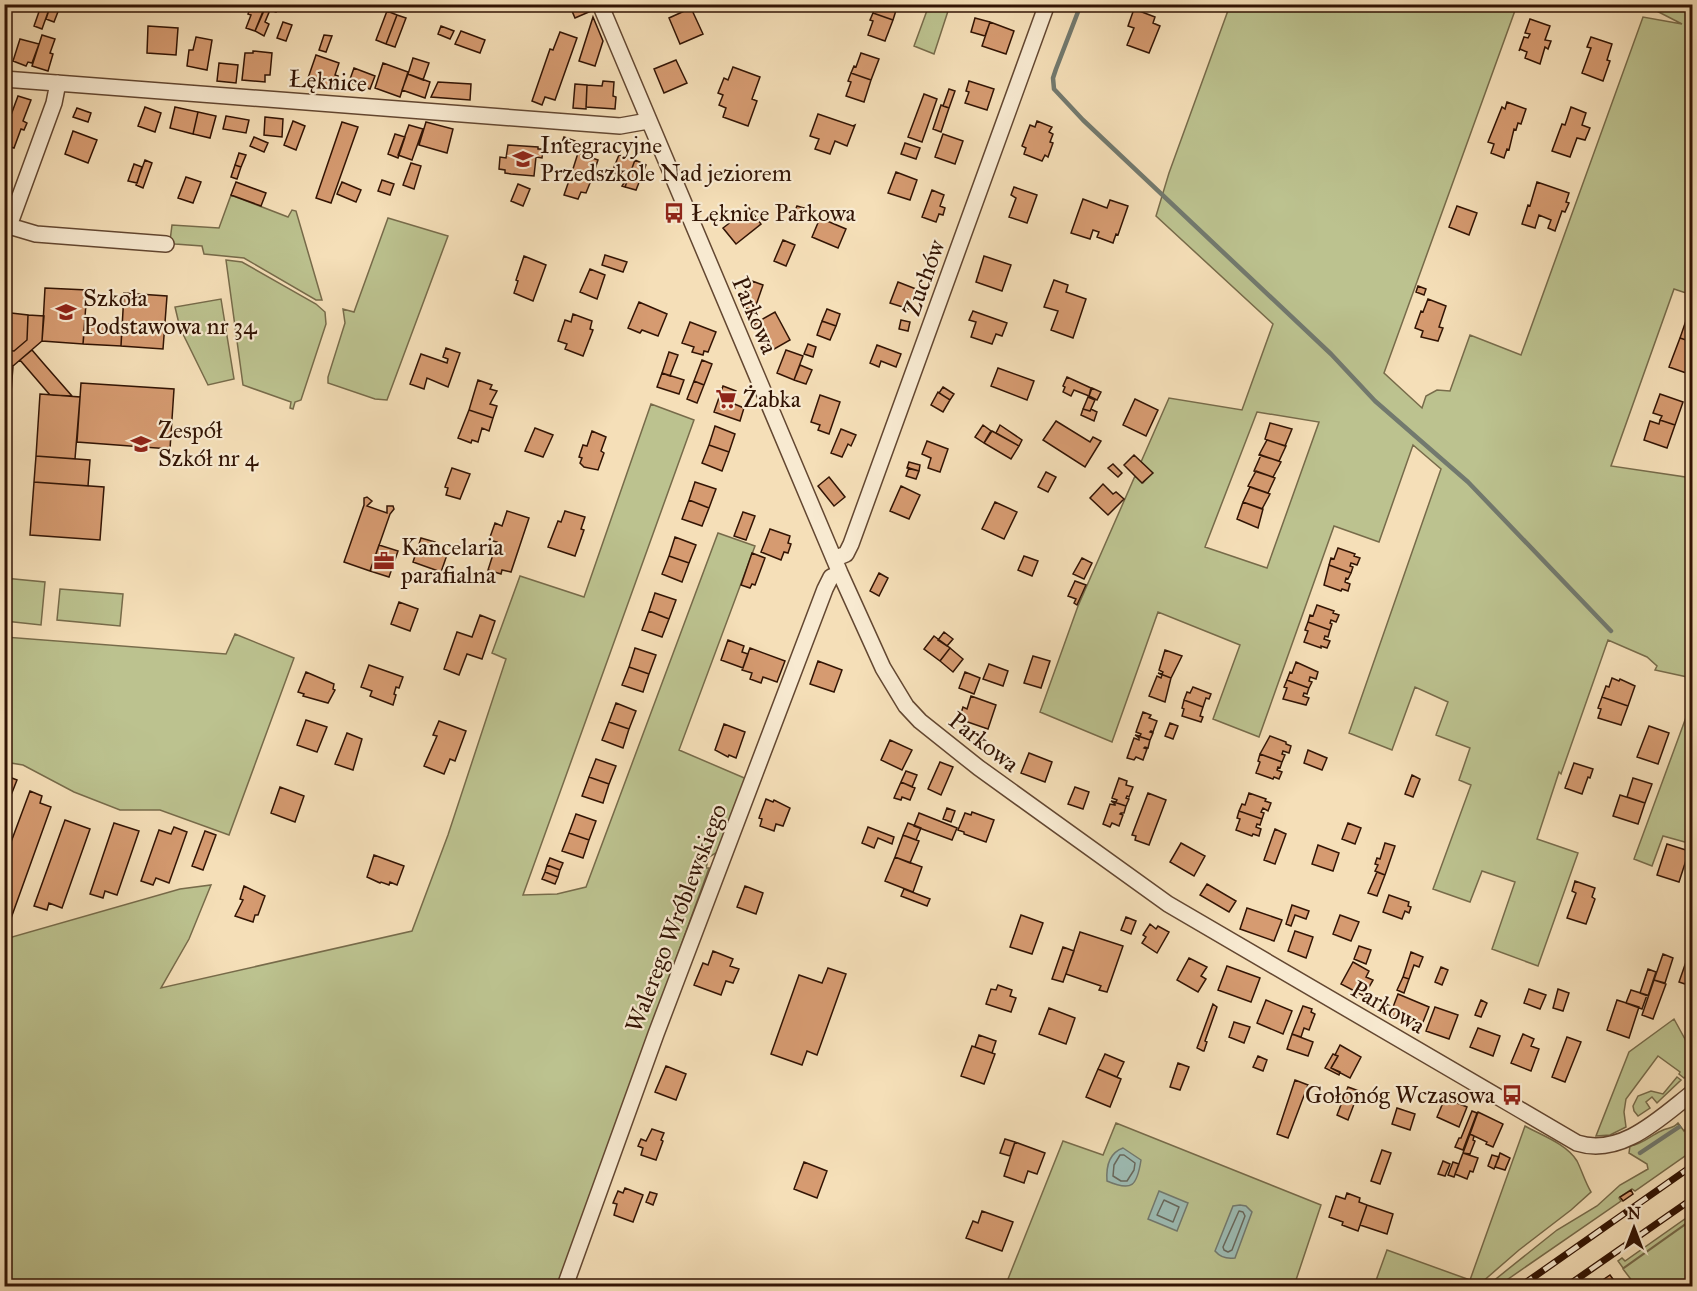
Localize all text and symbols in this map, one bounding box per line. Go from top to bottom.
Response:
street label: Łęknice [288,63,368,99]
place label: Integracyjne Przedszkole Nad jeziorem [540,130,792,188]
school or university icon: Integracyjne Przedszkole Nad jeziorem [511,147,535,171]
place label: Łęknice Parkowa [691,198,857,228]
bus stop icon: Łęknice Parkowa [662,201,686,225]
street label: Zuchów [896,235,952,320]
street label: Parkowa [725,272,785,359]
place label: Szkoła Podstawowa nr 34 [83,283,257,341]
school or university icon: Szkoła Podstawowa nr 34 [54,300,78,324]
place label: Żabka [743,384,802,414]
supermarket icon: Żabka [714,387,738,411]
place label: Zespół Szkół nr 4 [158,415,259,473]
school or university icon: Zespół Szkół nr 4 [129,432,153,456]
place label: Kancelaria parafialna [400,532,504,590]
office icon: Kancelaria parafialna [372,549,396,573]
street label: Parkowa [943,705,1026,779]
street label: Walerego Wróblewskiego [619,800,733,1036]
street label: Parkowa [1345,974,1431,1041]
place label: Gołonóg Wczasowa [1305,1080,1496,1110]
bus stop icon: Gołonóg Wczasowa [1500,1083,1524,1107]
north arrow [1604,1198,1664,1258]
text: N [1627,1204,1641,1223]

